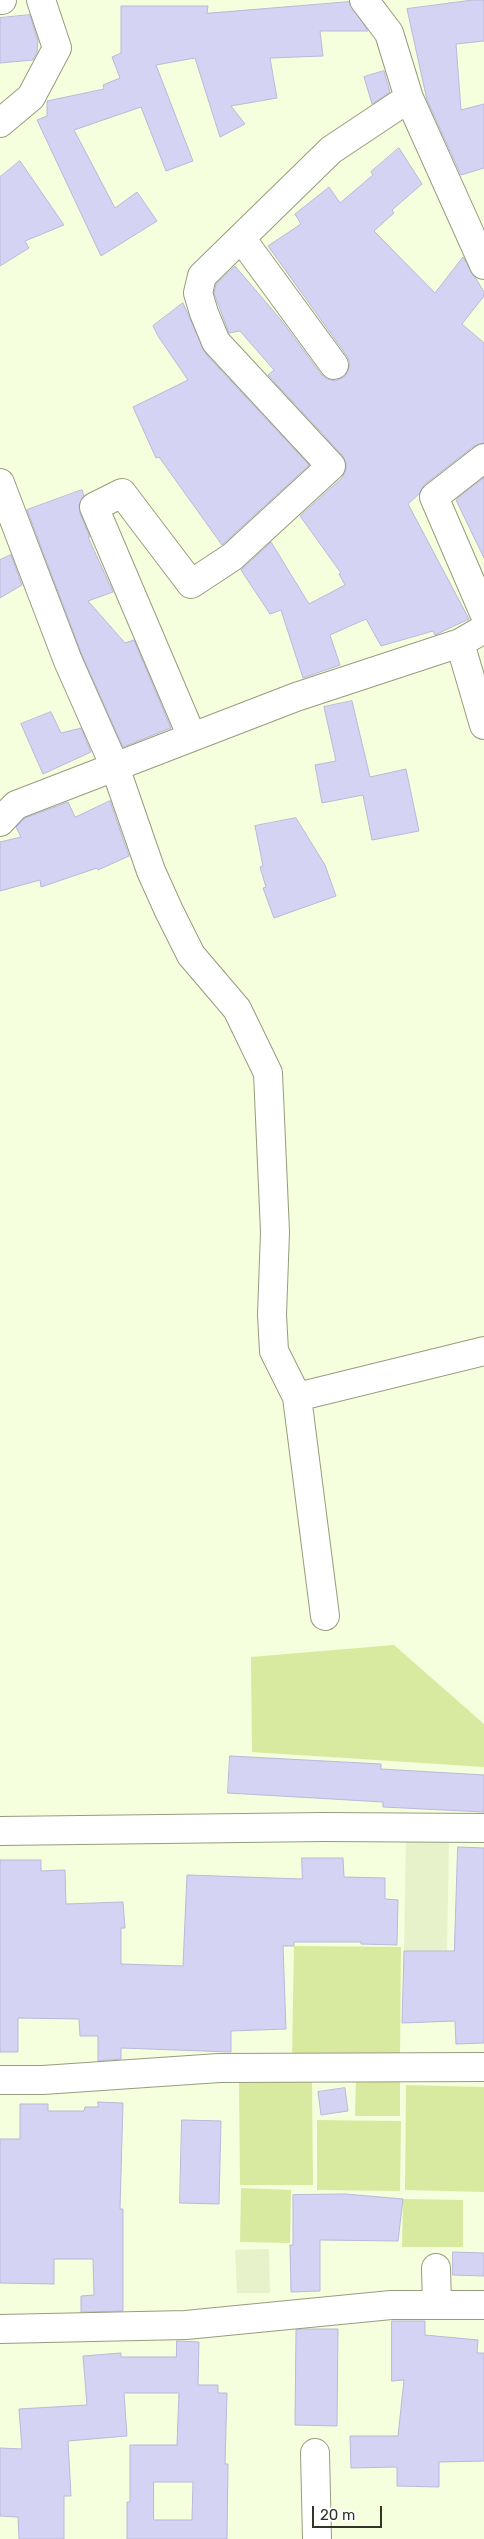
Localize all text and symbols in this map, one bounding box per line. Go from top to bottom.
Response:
scale bar [314,2496,384,2528]
text: 20 m [320,2506,355,2524]

